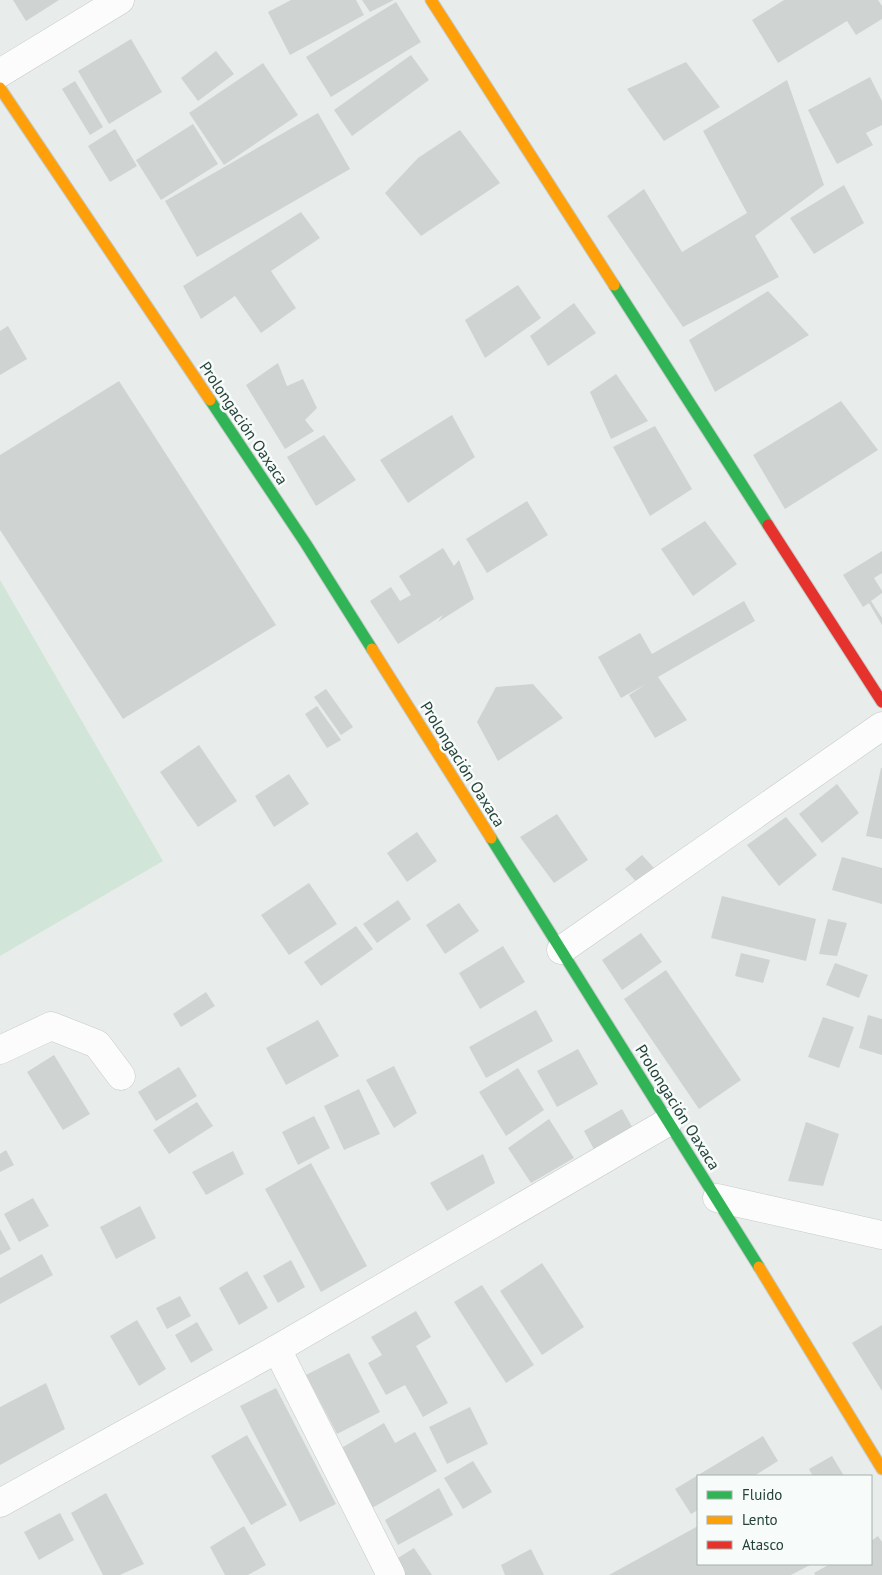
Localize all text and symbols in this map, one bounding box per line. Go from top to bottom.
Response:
street label: Prolongación Oaxaca [195,358,293,488]
street label: Prolongación Oaxaca [416,698,510,830]
street label: Prolongación Oaxaca [631,1041,725,1173]
legend [697,1475,872,1565]
text: Fluido [742,1485,782,1504]
text: Lento [742,1510,778,1529]
text: Atasco [742,1535,784,1554]

